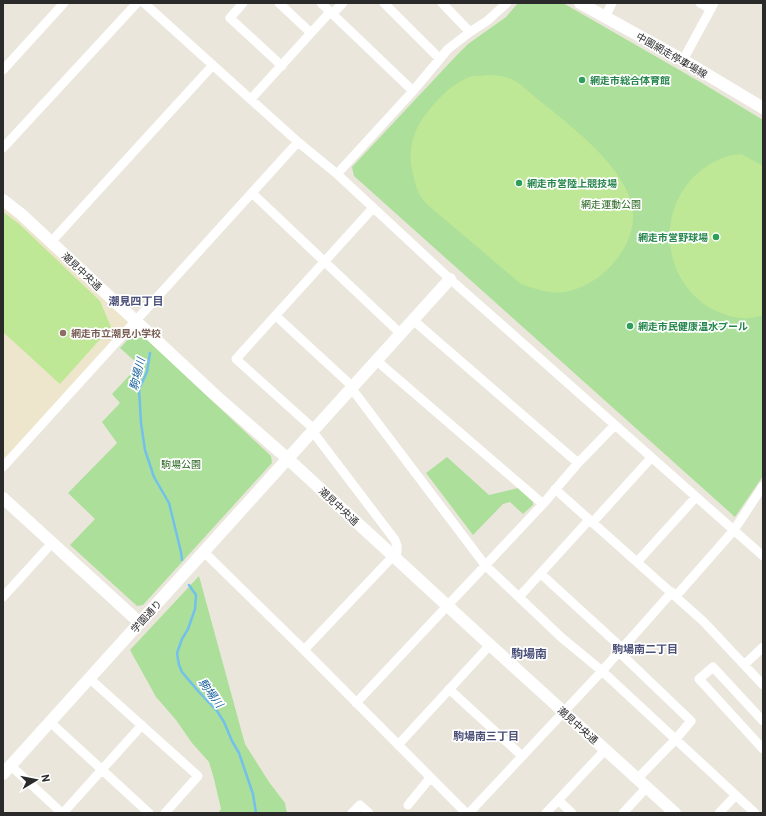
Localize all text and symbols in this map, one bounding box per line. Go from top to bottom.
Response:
street label: 中園網走停車場線 [634,30,710,80]
place label: 網走市総合体育館 [590,74,670,86]
marker: 網走市総合体育館 [577,75,587,85]
place label: 網走市営陸上競技場 [527,177,617,189]
marker: 網走市営陸上競技場 [514,178,524,188]
park label: 網走運動公園 [581,198,641,210]
place label: 網走市営野球場 [638,231,708,243]
marker: 網走市営野球場 [711,232,721,242]
street label: 潮見中央通 [60,250,104,292]
district label: 潮見四丁目 [109,294,164,307]
place label: 網走市民健康温水プール [638,320,748,332]
marker: 網走市民健康温水プール [625,321,635,331]
place label: 網走市立潮見小学校 [71,327,161,339]
marker: 網走市立潮見小学校 [58,328,68,338]
water label: 駒場川 [126,355,147,391]
park label: 駒場公園 [161,458,201,470]
street label: 潮見中央通 [317,485,361,527]
street label: 学園通り [128,597,164,635]
district label: 駒場南二丁目 [612,642,678,655]
district label: 駒場南 [511,646,547,660]
water label: 駒場川 [196,676,227,711]
street label: 潮見中央通 [555,704,601,746]
district label: 駒場南三丁目 [453,729,519,742]
north arrow [16,760,56,800]
text: N [39,773,53,783]

